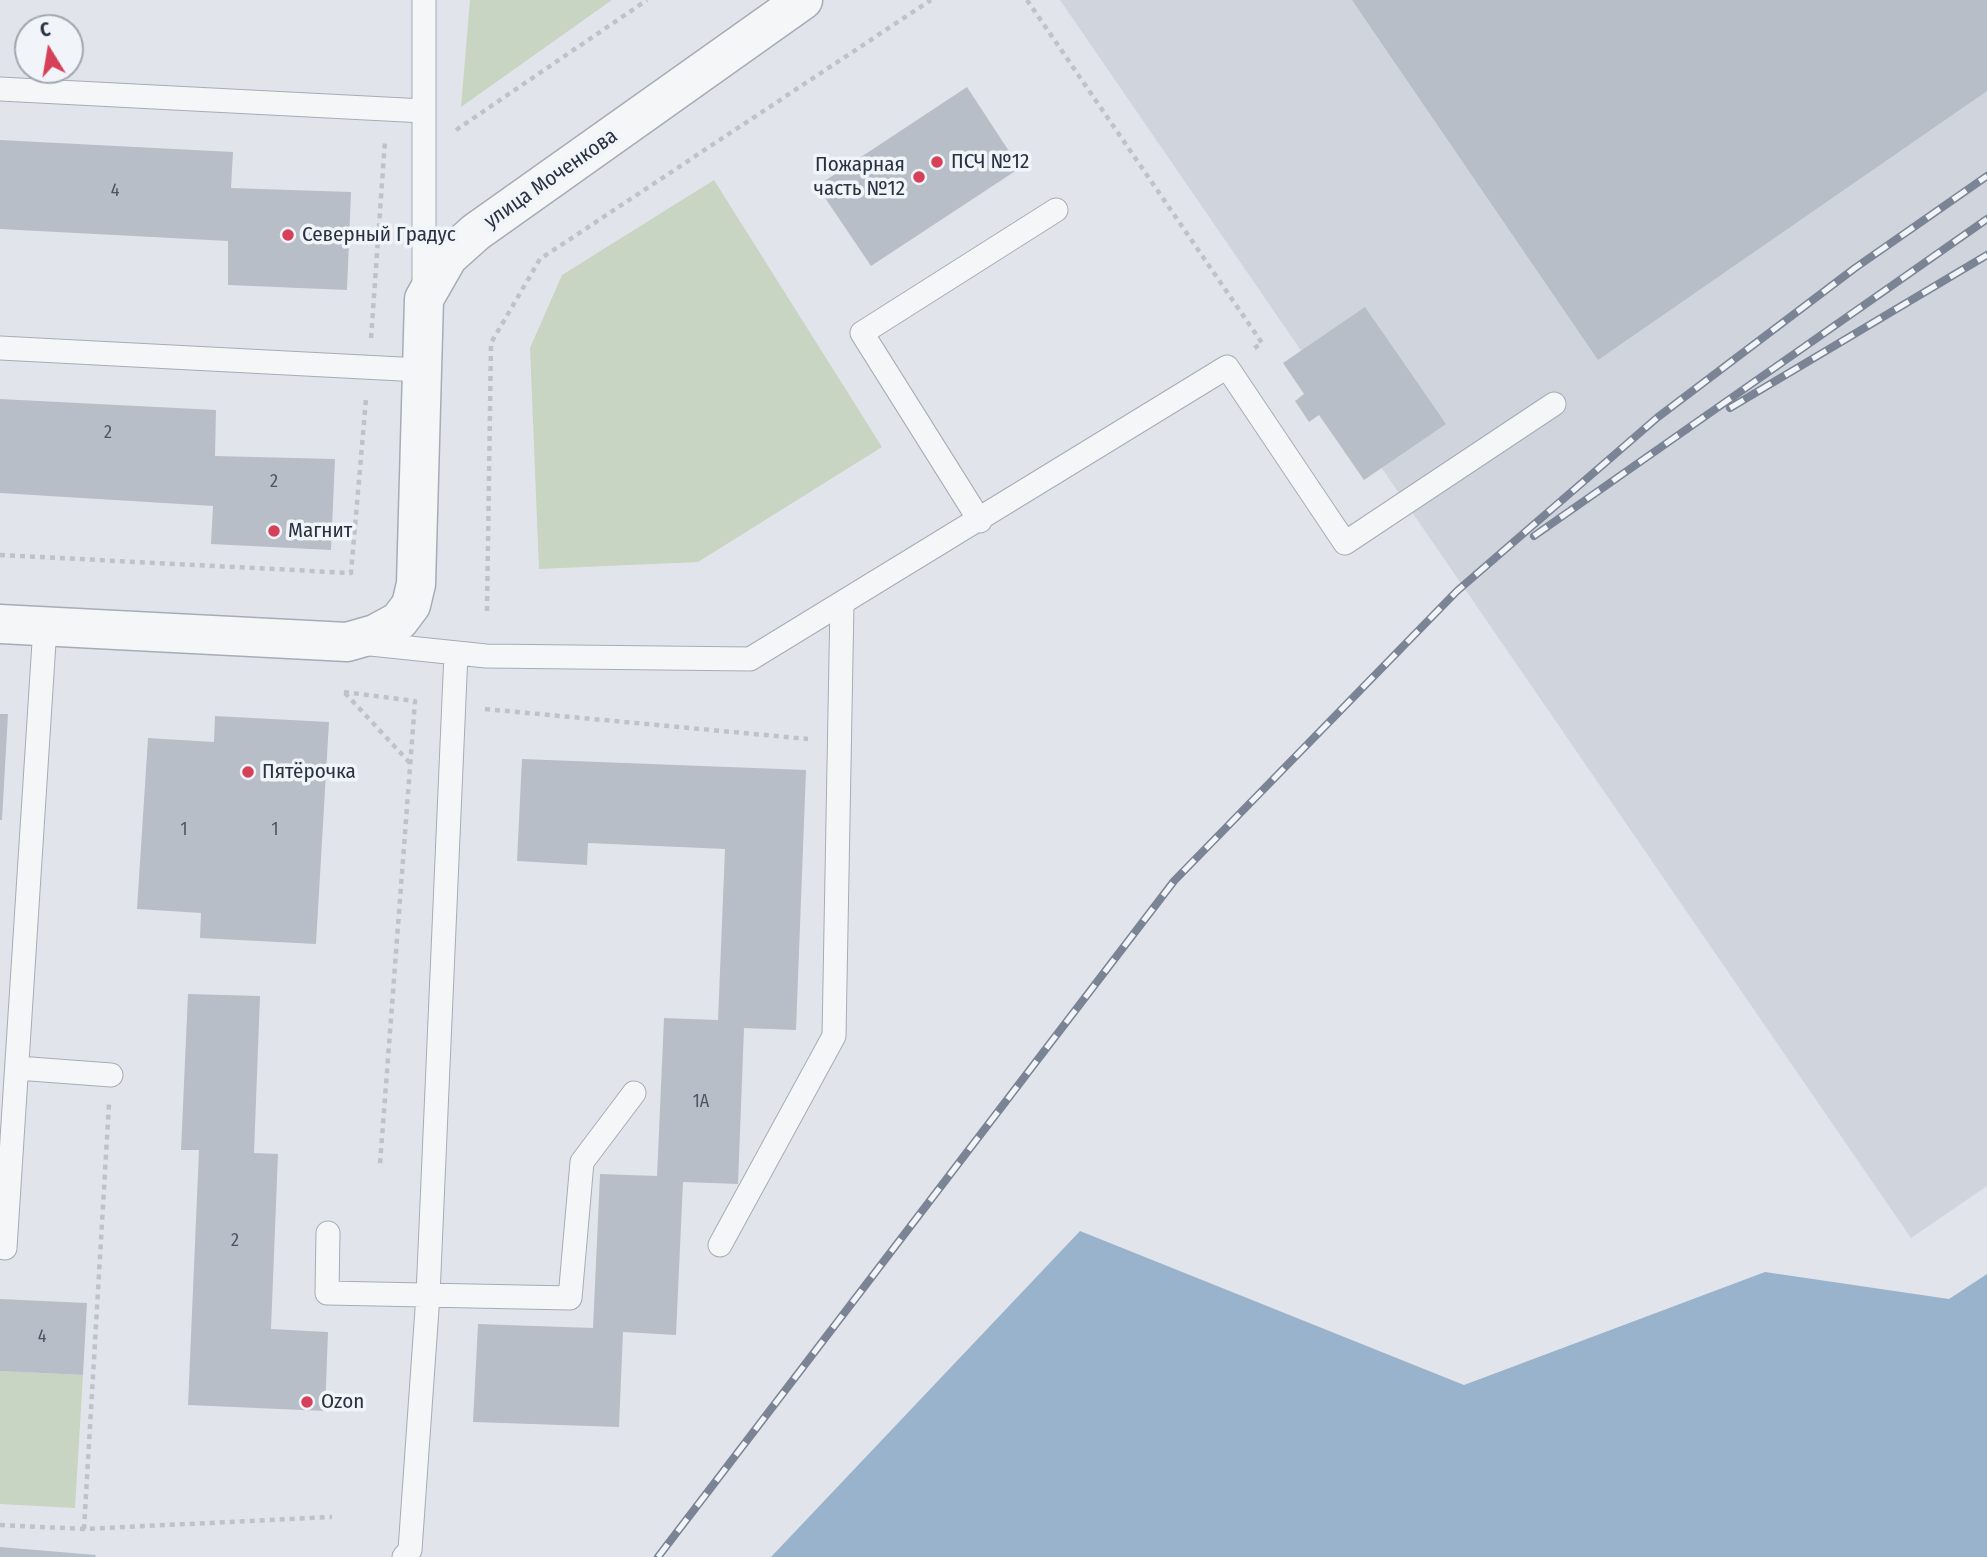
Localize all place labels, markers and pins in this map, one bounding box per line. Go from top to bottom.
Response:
place label: ПСЧ №12 [951,149,1029,175]
place label: Пожарная часть №12 [814,152,905,202]
marker: ПСЧ №12 [929,154,945,170]
marker: Пожарная часть №12 [911,169,927,185]
place label: Северный Градус [302,222,456,248]
marker: Северный Градус [280,227,296,243]
place label: Магнит [288,518,352,544]
marker: Магнит [266,523,282,539]
place label: Пятёрочка [262,759,356,785]
marker: Пятёрочка [240,764,256,780]
place label: Ozon [321,1389,364,1415]
marker: Ozon [299,1394,315,1410]

